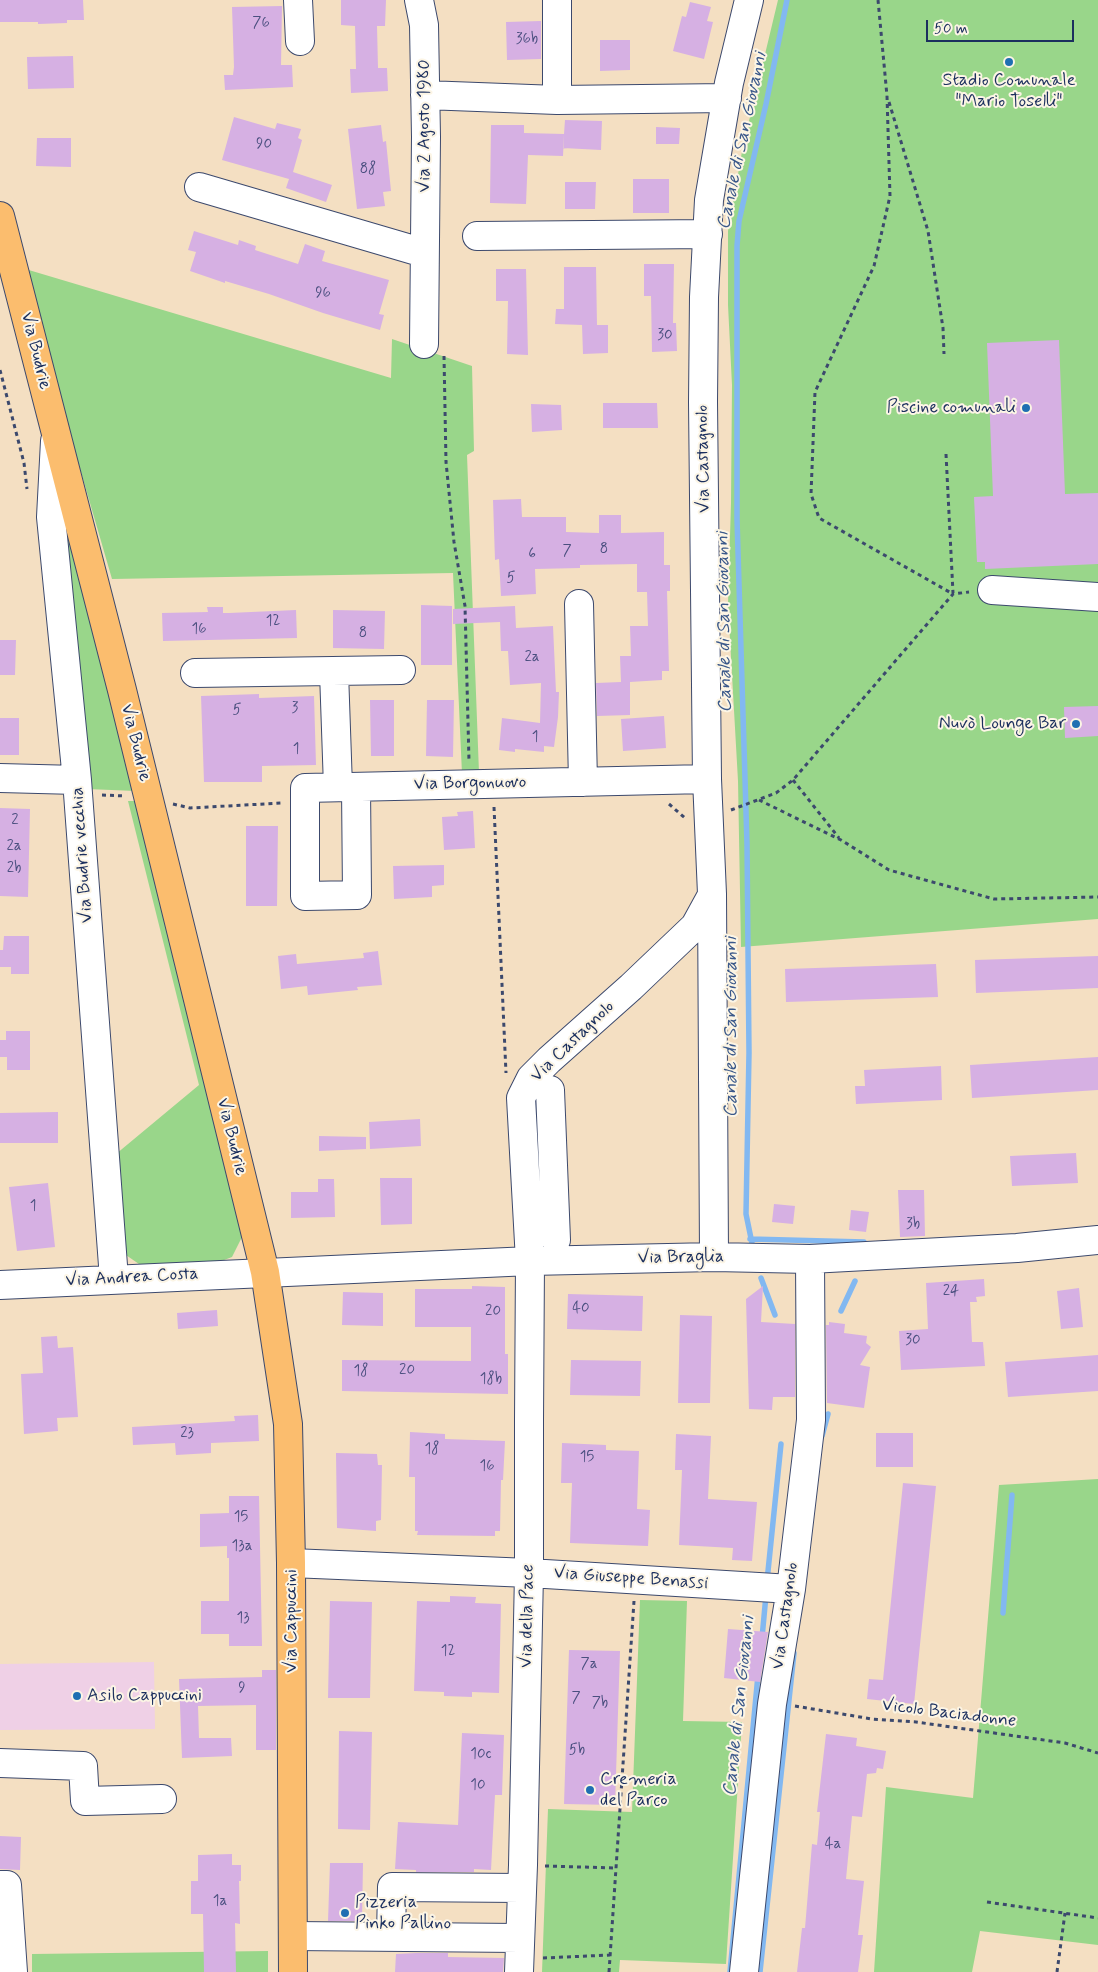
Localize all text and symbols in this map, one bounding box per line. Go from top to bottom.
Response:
scale bar [928,10,1076,42]
house number: 76 [252,15,270,33]
text: 50 m [934,19,968,39]
house number: 36b [516,31,538,49]
water label: Canale di San Giovanni [713,50,773,232]
marker: Stadio Comunale "Mario Toselli" [1003,56,1015,68]
street label: Via 2 Agosto 1980 [414,60,436,192]
place label: Stadio Comunale "Mario Toselli" [943,70,1075,112]
house number: 90 [256,136,272,154]
house number: 88 [360,161,376,179]
house number: 96 [315,285,331,303]
street label: Via Budrie [15,310,55,392]
house number: 30 [657,327,673,345]
place label: Piscine comunali [887,397,1016,419]
marker: Piscine comunali [1020,402,1032,414]
street label: Via Castagnolo [692,405,716,513]
water label: Canale di San Giovanni [712,531,738,713]
house number: 8 [600,541,608,559]
house number: 7 [562,543,572,561]
house number: 6 [528,546,536,564]
house number: 5 [507,570,515,588]
house number: 12 [266,613,280,631]
house number: 16 [192,621,206,639]
house number: 8 [359,625,367,643]
house number: 2a [524,649,540,667]
house number: 3 [292,700,298,718]
street label: Via Budrie [115,702,155,784]
house number: 5 [233,702,241,720]
place label: Nuvò Lounge Bar [939,713,1066,735]
marker: Nuvò Lounge Bar [1070,718,1082,730]
house number: 1 [532,729,538,747]
house number: 1 [293,741,299,759]
street label: Via Borgonuovo [413,772,527,796]
street label: Via Budrie vecchia [67,786,99,924]
house number: 2 [11,812,19,830]
house number: 2a [6,838,22,856]
house number: 2b [7,860,21,878]
water label: Canale di San Giovanni [721,937,743,1117]
street label: Via Castagnolo [527,997,619,1087]
street label: Via Budrie [211,1096,251,1178]
house number: 1 [30,1198,36,1216]
house number: 3b [906,1216,920,1234]
street label: Via Braglia [638,1246,724,1270]
street label: Via Andrea Costa [65,1264,199,1292]
house number: 24 [943,1283,959,1301]
house number: 40 [572,1300,590,1318]
house number: 20 [485,1303,501,1321]
house number: 30 [905,1332,921,1350]
house number: 20 [399,1362,415,1380]
house number: 18 [354,1363,368,1381]
house number: 18b [480,1371,502,1389]
house number: 23 [180,1425,194,1443]
house number: 18 [425,1441,439,1459]
house number: 15 [580,1449,594,1467]
house number: 16 [480,1458,494,1476]
house number: 15 [234,1509,248,1527]
house number: 13a [232,1538,252,1556]
street label: Via Castagnolo [768,1561,804,1671]
street label: Via Giuseppe Benassi [553,1563,709,1595]
street label: Via della Pace [516,1564,540,1668]
street label: Via Cappuccini [281,1569,303,1673]
house number: 13 [236,1610,250,1628]
water label: Canale di San Giovanni [719,1615,761,1797]
house number: 12 [441,1643,455,1661]
house number: 7a [581,1656,597,1674]
house number: 9 [238,1680,246,1698]
place label: Asilo Cappuccini [87,1685,202,1707]
marker: Asilo Cappuccini [71,1690,83,1702]
house number: 7 [571,1690,581,1708]
house number: 7b [592,1695,608,1713]
street label: Vicolo Baciadonne [881,1695,1017,1733]
house number: 5b [569,1742,585,1760]
house number: 10c [470,1746,492,1764]
place label: Cremeria del Parco [600,1769,677,1812]
house number: 10 [470,1777,486,1795]
marker: Cremeria del Parco [584,1784,596,1796]
house number: 4a [825,1836,841,1854]
place label: Pizzeria Pinko Pallino [355,1892,451,1935]
house number: 1a [213,1893,227,1911]
marker: Pizzeria Pinko Pallino [339,1907,351,1919]

